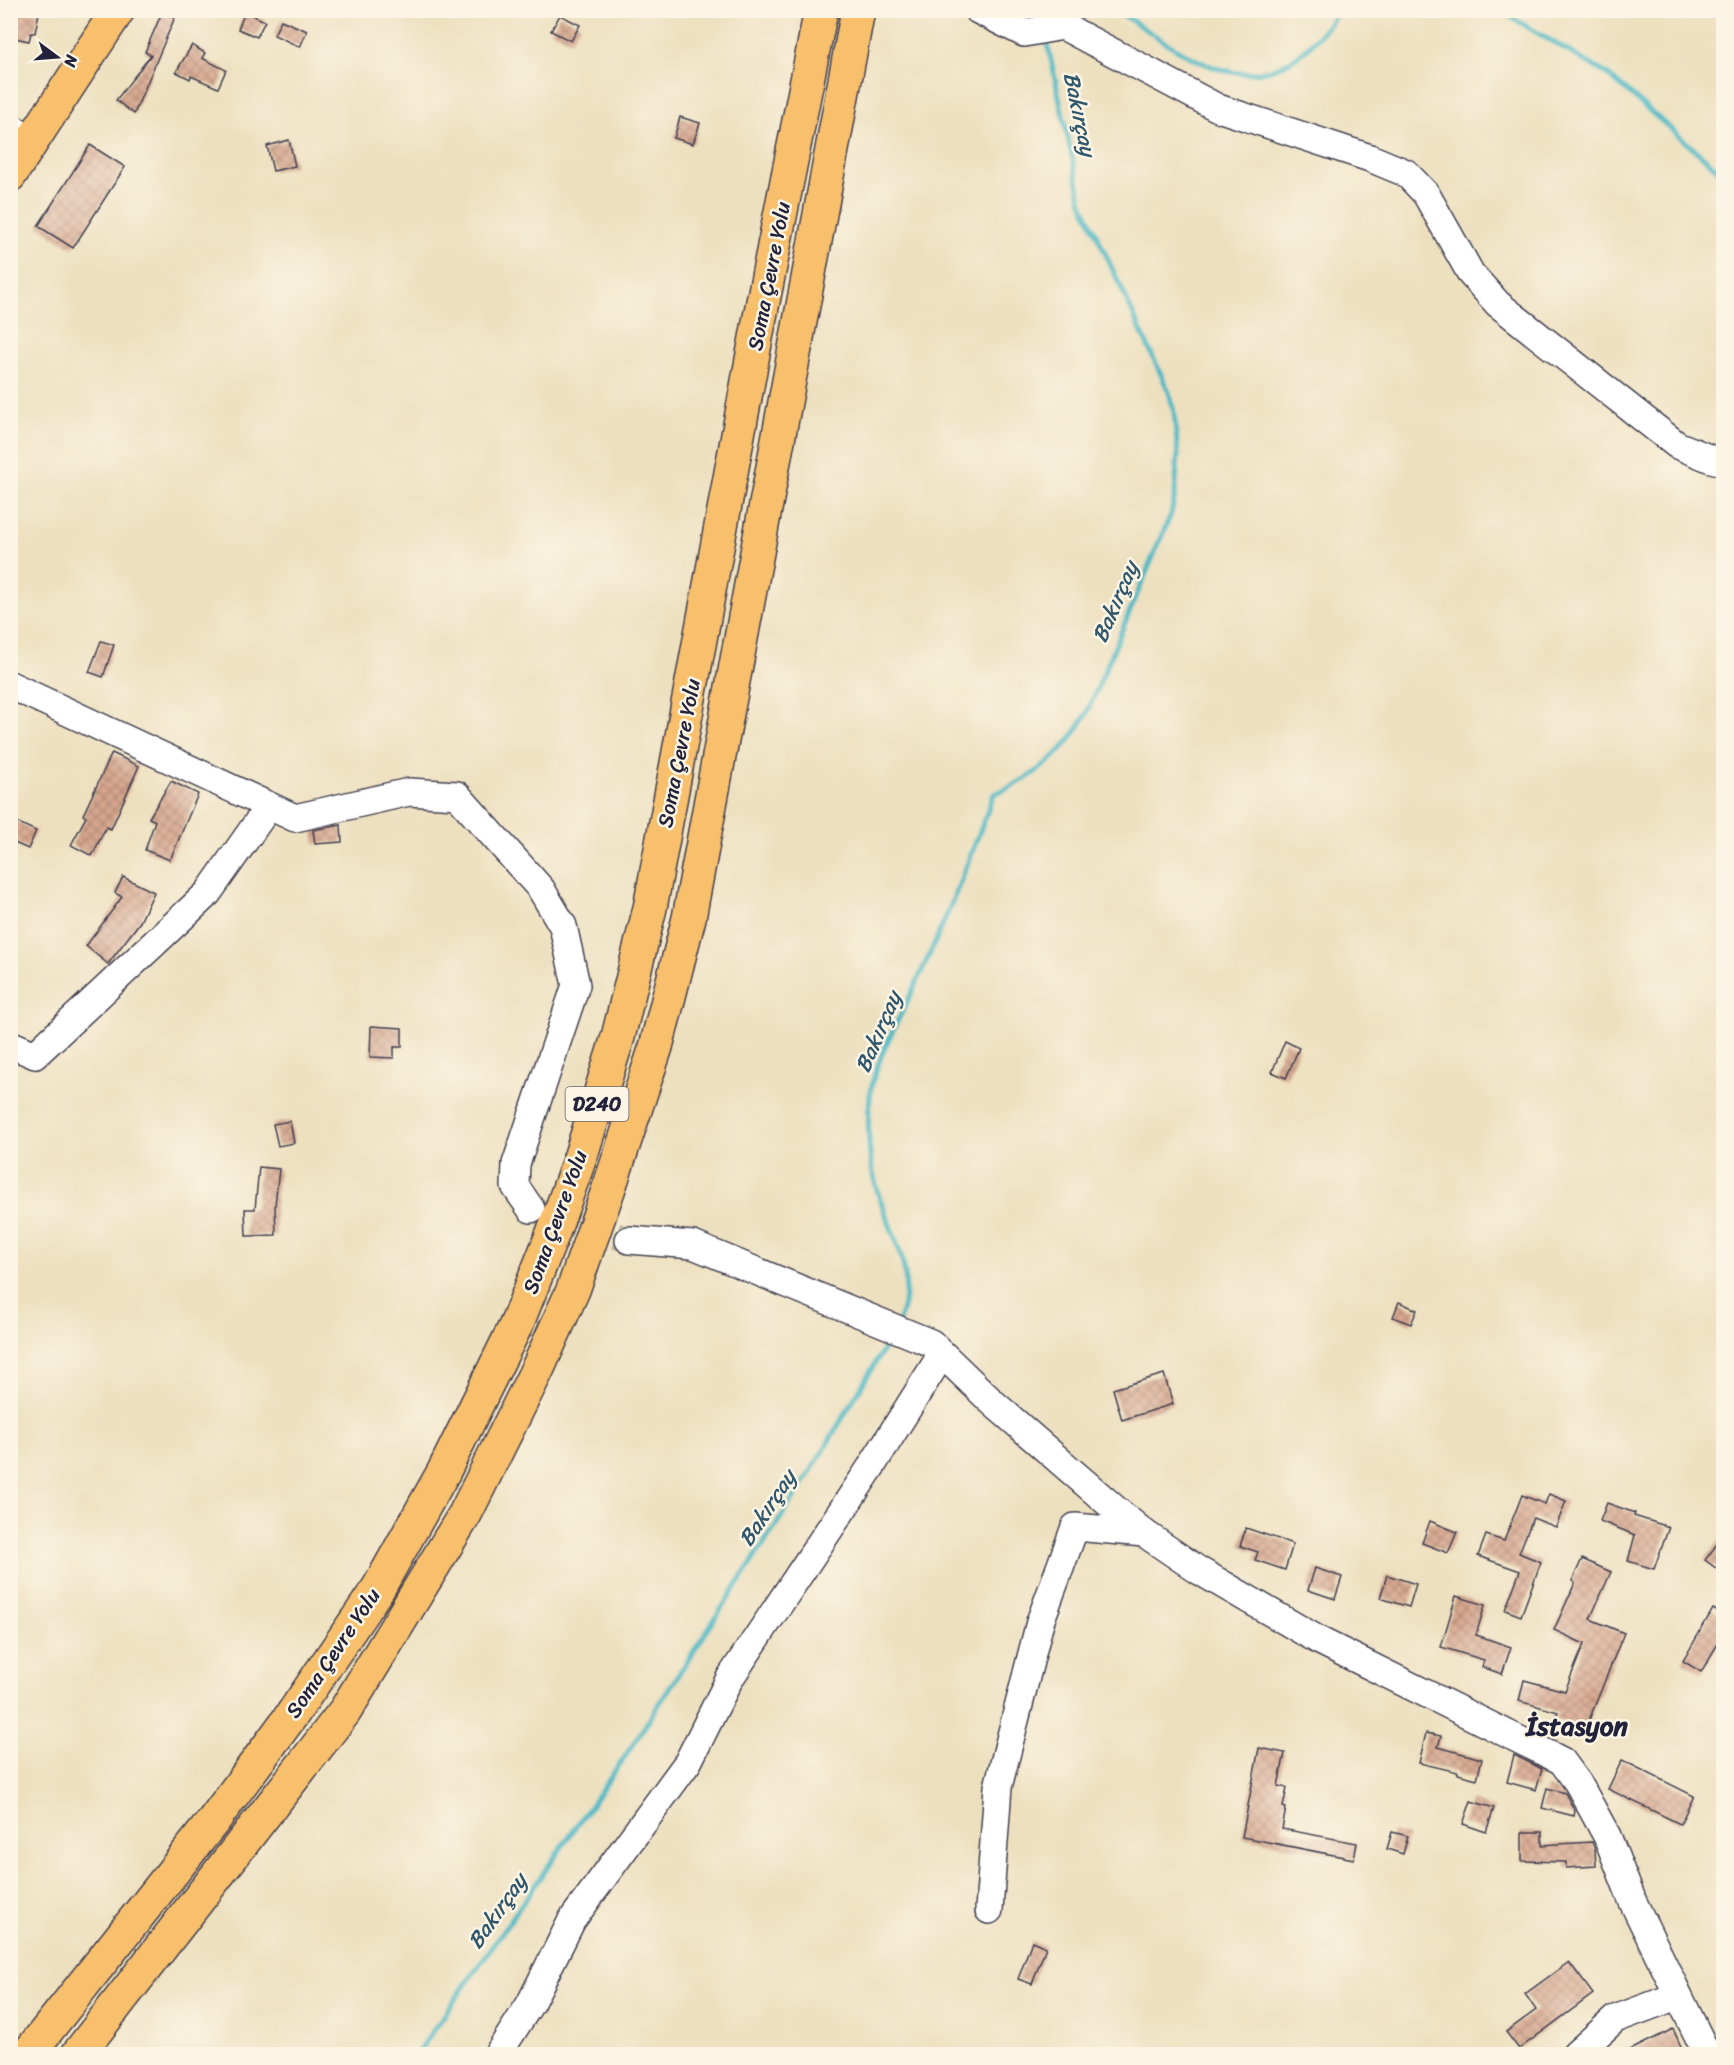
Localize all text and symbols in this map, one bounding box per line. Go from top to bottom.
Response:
north arrow [27,27,87,87]
text: N [55,51,87,71]
water label: Bakırçay [1052,68,1109,163]
street label: Soma Çevre Yolu [736,198,802,354]
water label: Bakırçay [1080,552,1151,649]
street label: Soma Çevre Yolu [646,675,712,831]
water label: Bakırçay [843,982,914,1079]
road number: D240 [566,1087,628,1121]
street label: Soma Çevre Yolu [511,1145,599,1299]
water label: Bakırçay [727,1459,808,1554]
street label: Soma Çevre Yolu [275,1580,391,1726]
district label: İstasyon [1524,1702,1628,1750]
water label: Bakırçay [457,1862,539,1957]

